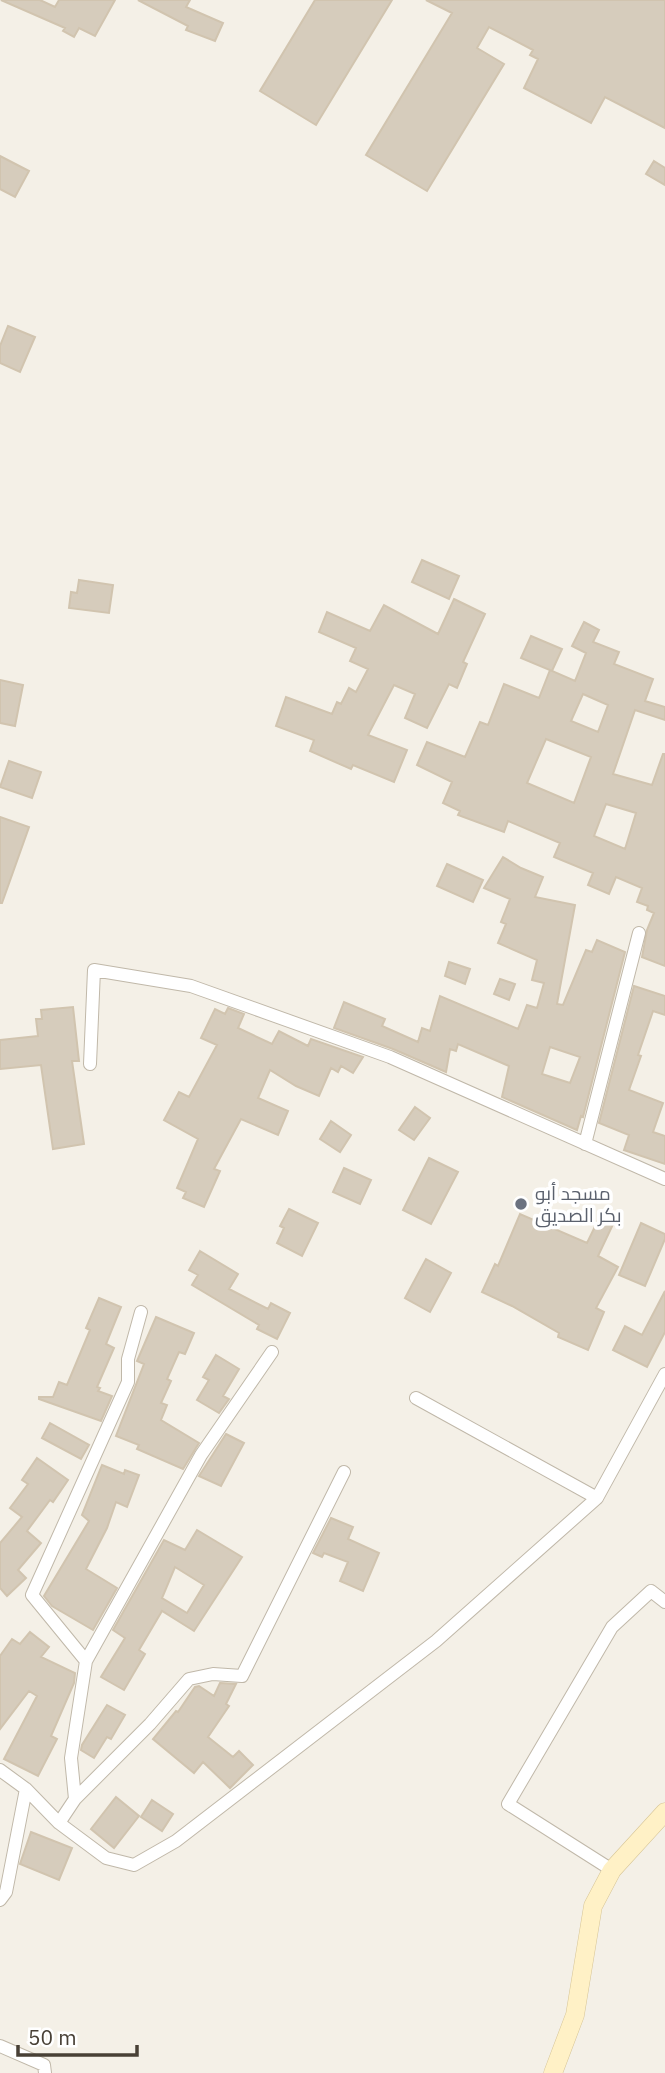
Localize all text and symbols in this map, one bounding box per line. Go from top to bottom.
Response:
place label: مسجد أبو بكر الصديق [535,1181,622,1228]
marker: مسجد أبو بكر الصديق [513,1196,529,1212]
scale bar [18,2014,136,2058]
text: 50 m [28,2023,77,2051]

